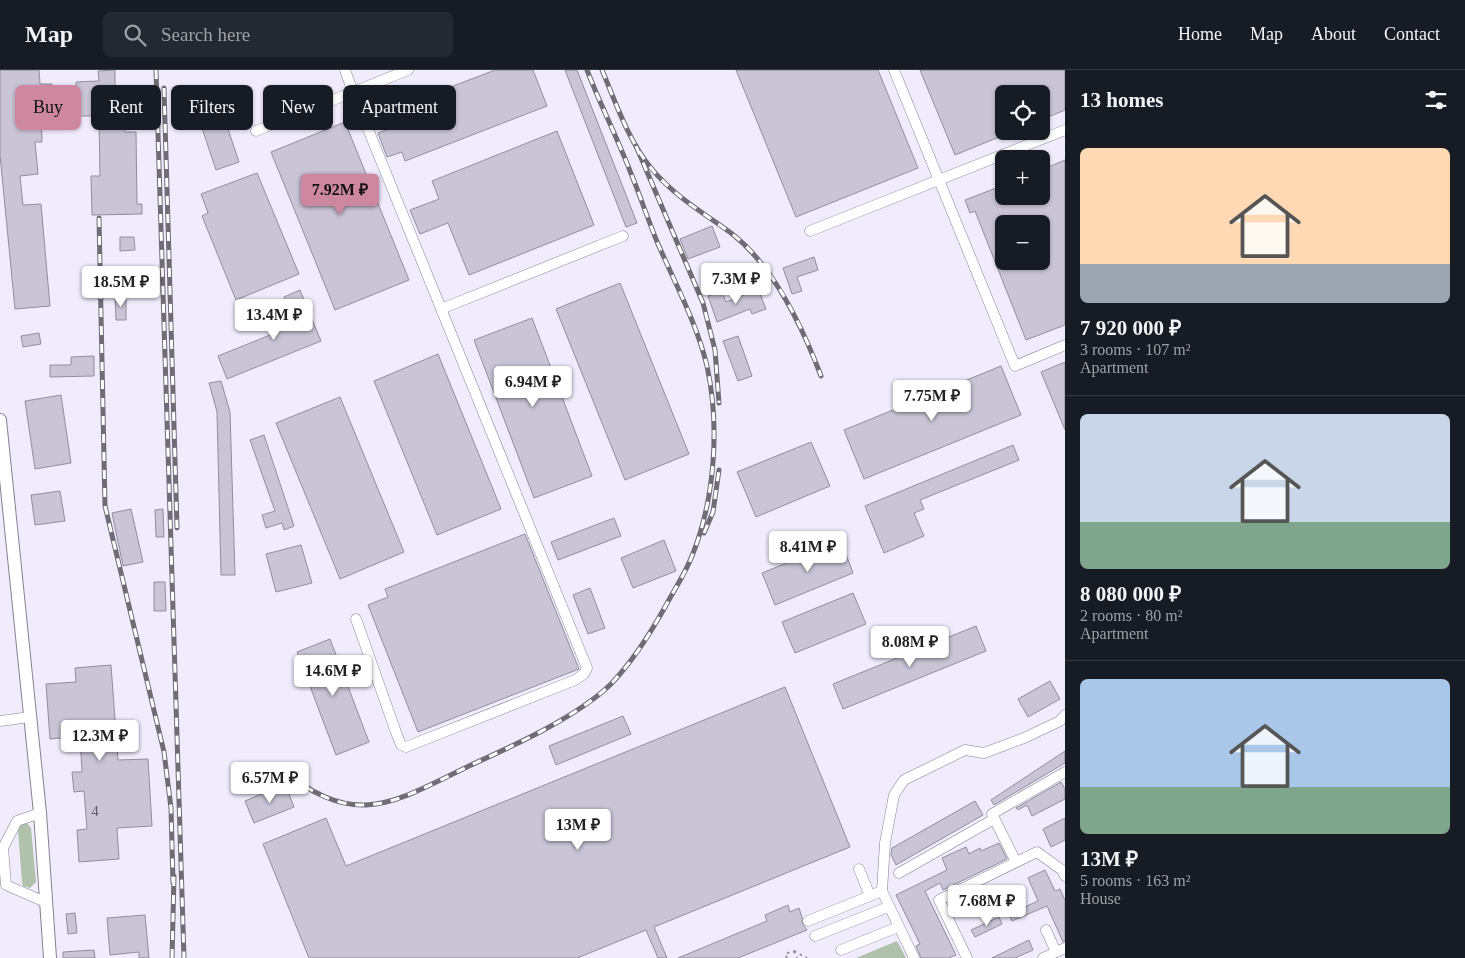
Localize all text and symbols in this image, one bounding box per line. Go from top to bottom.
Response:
search box [103,12,453,57]
text: Map [25,21,73,47]
icon: search [121,21,149,49]
text: Search here [161,24,250,45]
text: Home [1178,24,1222,44]
text: Map [1250,24,1283,44]
text: About [1311,24,1356,44]
text: Contact [1384,24,1440,44]
chip: Buy [15,85,81,130]
chip: Rent [91,85,161,130]
chip: Filters [171,85,253,130]
chip: New [263,85,333,130]
chip: Apartment [343,85,456,130]
map controls [995,85,1050,270]
button: locate [995,85,1050,140]
icon: filters [1422,86,1450,114]
text: 13 homes [1080,88,1163,112]
button: + [995,150,1050,205]
pin: 7.92M ₽ [294,174,386,216]
text: 7.92M ₽ [312,181,368,198]
icon: home [1220,181,1310,271]
button: − [995,215,1050,270]
pin: 7.3M ₽ [695,262,777,305]
pin: 18.5M ₽ [75,266,167,308]
text: 7.3M ₽ [712,270,760,287]
text: 18.5M ₽ [93,273,149,290]
pin: 13.4M ₽ [228,298,320,341]
text: 13.4M ₽ [246,306,302,323]
text: 7 920 000 ₽ [1080,316,1181,340]
text: 3 rooms · 107 m² [1080,341,1191,358]
text: Apartment [1080,359,1148,376]
pin: 6.94M ₽ [487,366,579,408]
text: 6.94M ₽ [505,373,561,390]
pin: 7.75M ₽ [886,380,978,422]
text: 7.75M ₽ [904,387,960,404]
icon: home [1220,446,1310,536]
pin: 8.41M ₽ [762,530,854,573]
text: 8.41M ₽ [780,538,836,555]
text: 8 080 000 ₽ [1080,582,1181,606]
text: 2 rooms · 80 m² [1080,607,1183,624]
text: Apartment [1080,625,1148,642]
pin: 8.08M ₽ [864,626,956,668]
text: 8.08M ₽ [882,633,938,650]
pin: 14.6M ₽ [287,654,379,697]
text: 14.6M ₽ [305,662,361,679]
icon: home [1220,711,1310,801]
pin: 12.3M ₽ [54,720,146,762]
text: 12.3M ₽ [72,727,128,744]
pin: 6.57M ₽ [224,762,316,804]
text: 6.57M ₽ [242,769,298,786]
house number: 4 [91,803,99,819]
pin: 13M ₽ [543,808,613,851]
text: 13M ₽ [556,816,600,833]
text: 13M ₽ [1080,847,1138,871]
text: 5 rooms · 163 m² [1080,872,1191,889]
pin: 7.68M ₽ [941,884,1033,927]
text: House [1080,890,1121,907]
text: 7.68M ₽ [959,892,1015,909]

